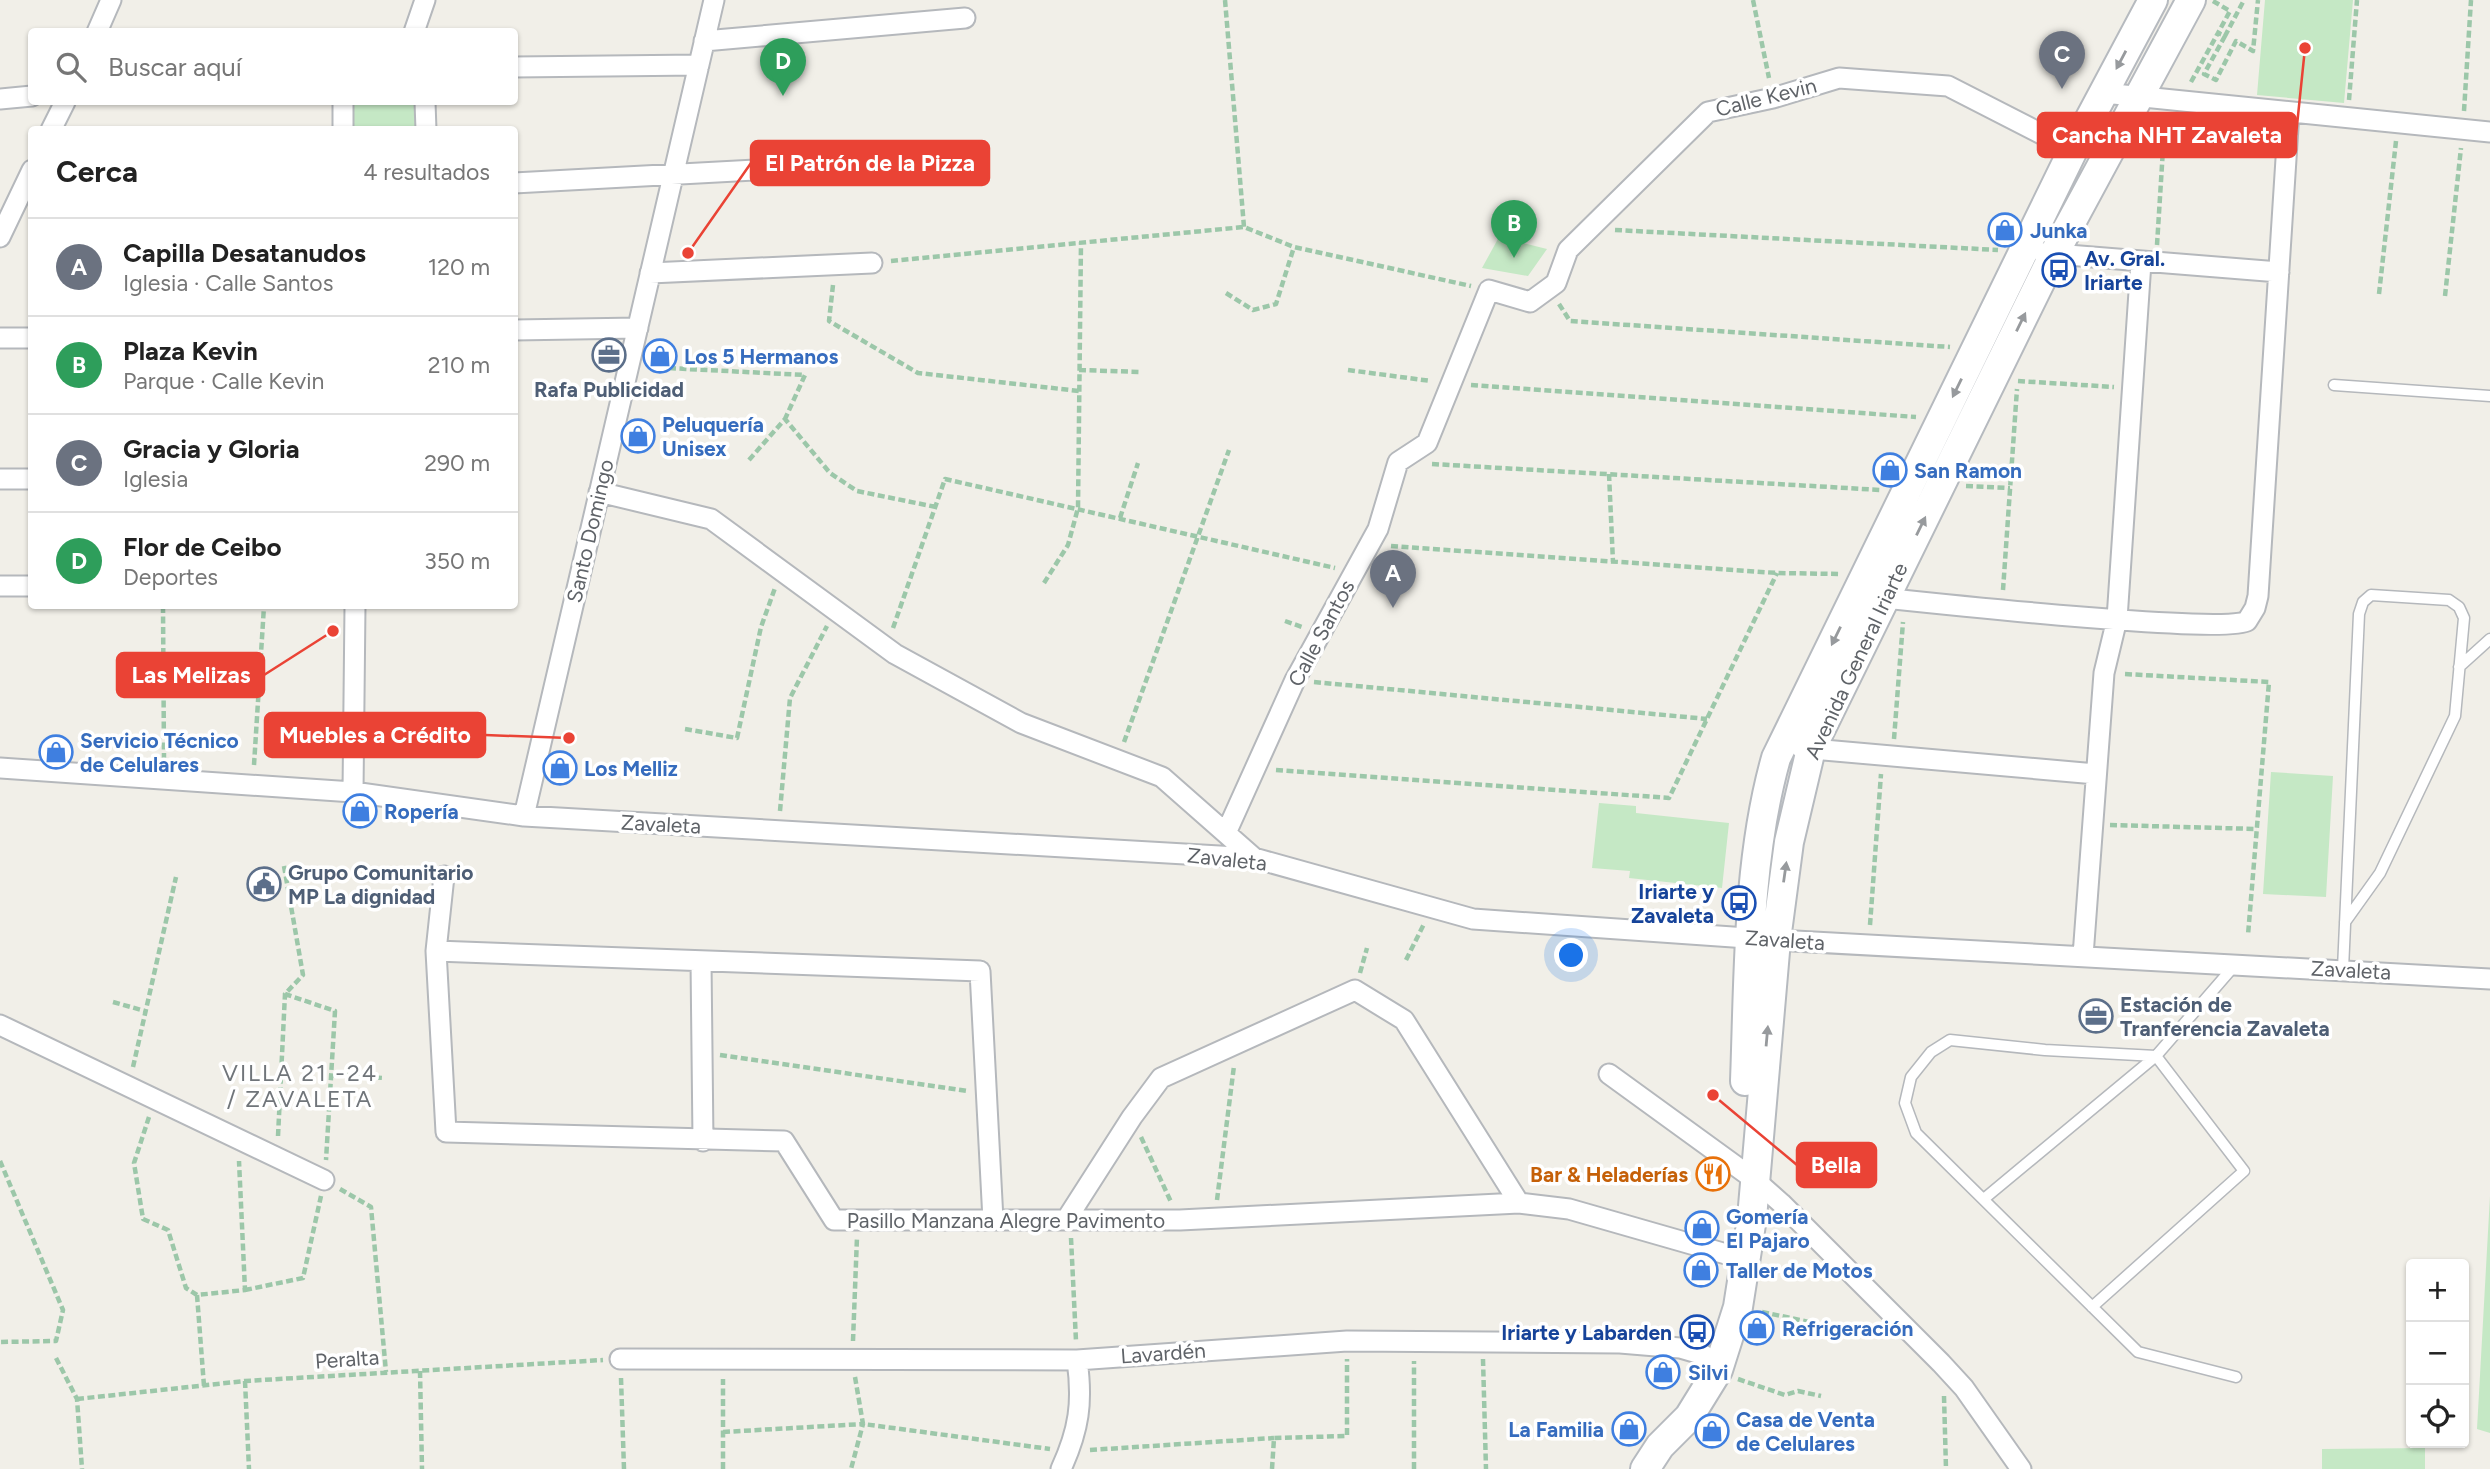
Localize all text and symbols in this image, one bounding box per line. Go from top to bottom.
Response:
search box [28,28,518,105]
pin: C [2039,31,2085,89]
pin: D [760,38,806,96]
icon: search [52,48,90,86]
text: Buscar aquí [108,51,242,83]
one-way arrow [2115,51,2127,70]
street label: Calle Kevin [1713,72,1819,122]
callout: Cancha NHT Zavaleta [2038,113,2296,157]
text: Cancha NHT Zavaleta [2052,121,2282,149]
callout: El Patrón de la Pizza [751,141,989,185]
text: El Patrón de la Pizza [765,149,975,177]
text: Cerca [56,153,138,190]
text: 4 resultados [363,158,490,186]
pin: B [1491,200,1537,258]
shop icon: Junka [1986,211,2024,249]
place label: Junka [2030,218,2087,243]
text: Capilla Desatanudos [123,237,366,269]
place label: Av. Gral. Iriarte [2084,246,2165,295]
bus stop icon: Av. Gral. Iriarte [2040,251,2078,289]
text: A [71,253,87,281]
text: 120 m [428,253,490,281]
text: Iglesia · Calle Santos [123,269,333,297]
one-way arrow [2016,312,2027,332]
text: Plaza Kevin [123,335,258,367]
office icon: Rafa Publicidad [590,336,628,374]
shop icon: Los 5 Hermanos [641,337,679,375]
place label: Los 5 Hermanos [684,344,838,369]
text: B [72,351,86,379]
text: 210 m [428,351,490,379]
text: Parque · Calle Kevin [123,367,324,395]
place label: Rafa Publicidad [534,377,684,402]
one-way arrow [1951,378,1963,398]
place label: Peluquería Unisex [662,412,764,461]
shop icon: Peluquería Unisex [619,417,657,455]
text: Gracia y Gloria [123,433,300,465]
text: C [71,449,87,477]
text: 290 m [424,449,490,477]
shop icon: San Ramon [1871,451,1909,489]
street label: Santo Domingo [561,457,619,605]
place label: San Ramon [1914,458,2022,483]
text: Iglesia [123,465,188,493]
one-way arrow [1915,516,1926,536]
text: Flor de Ceibo [123,531,282,563]
text: D [71,547,87,575]
text: 350 m [424,547,490,575]
pin: A [1370,550,1416,608]
street label: Avenida General Iriarte [1799,559,1913,763]
text: Deportes [123,563,218,591]
street label: Calle Santos [1283,576,1359,690]
one-way arrow [1830,626,1841,646]
callout: Las Melizas [117,653,264,697]
text: Las Melizas [132,661,251,689]
callout: Muebles a Crédito [265,713,485,757]
text: Muebles a Crédito [279,721,471,749]
place label: Servicio Técnico de Celulares [80,728,239,777]
shop icon: Servicio Técnico de Celulares [37,733,75,771]
shop icon: Los Melliz [541,749,579,787]
place label: Los Melliz [584,756,678,781]
shop icon: Ropería [341,792,379,830]
place label: Ropería [384,799,459,824]
street label: Zavaleta [620,809,702,839]
street label: Zavaleta [1186,842,1268,876]
place label: Grupo Comunitario MP La dignidad [288,860,474,909]
one-way arrow [1780,861,1791,883]
public building icon: Grupo Comunitario MP La dignidad [245,865,283,903]
place label: Iriarte y Zavaleta [1631,879,1715,928]
bus stop icon: Iriarte y Zavaleta [1720,884,1758,922]
street label: Zavaleta [1744,925,1826,955]
your location [1554,938,1588,972]
street label: Zavaleta [2310,955,2392,985]
place label: Estación de Tranferencia Zavaleta [2120,992,2330,1041]
office icon: Estación de Tranferencia Zavaleta [2077,997,2115,1035]
one-way arrow [1762,1025,1773,1047]
district label: VILLA 21 -24 / ZAVALETA [222,1059,378,1113]
callout: Bella [1797,1143,1876,1187]
text: Bella [1811,1151,1861,1179]
restaurant icon: Bar & Heladerías [1694,1155,1732,1193]
place label: Bar & Heladerías [1530,1162,1688,1187]
place label: Gomería El Pajaro [1726,1204,1810,1253]
street label: Pasillo Manzana Alegre Pavimento [847,1208,1165,1233]
shop icon: Gomería El Pajaro [1683,1209,1721,1247]
shop icon: Taller de Motos [1682,1251,1720,1289]
place label: Taller de Motos [1726,1258,1873,1283]
map controls [2406,1259,2469,1448]
button: + [2406,1259,2469,1322]
shop icon: Refrigeración [1738,1309,1776,1347]
bus stop icon: Iriarte y Labarden [1678,1313,1716,1351]
place label: Refrigeración [1782,1316,1913,1341]
place label: Iriarte y Labarden [1501,1320,1672,1345]
button: − [2406,1322,2469,1385]
street label: Lavardén [1119,1338,1207,1368]
street label: Peralta [314,1344,380,1374]
shop icon: Silvi [1644,1353,1682,1391]
place label: Silvi [1688,1360,1729,1385]
button: locate [2406,1385,2469,1448]
place label: Casa de Venta de Celulares [1736,1407,1875,1456]
shop icon: La Familia [1610,1410,1648,1448]
shop icon: Casa de Venta de Celulares [1693,1412,1731,1450]
place label: La Familia [1508,1417,1604,1442]

